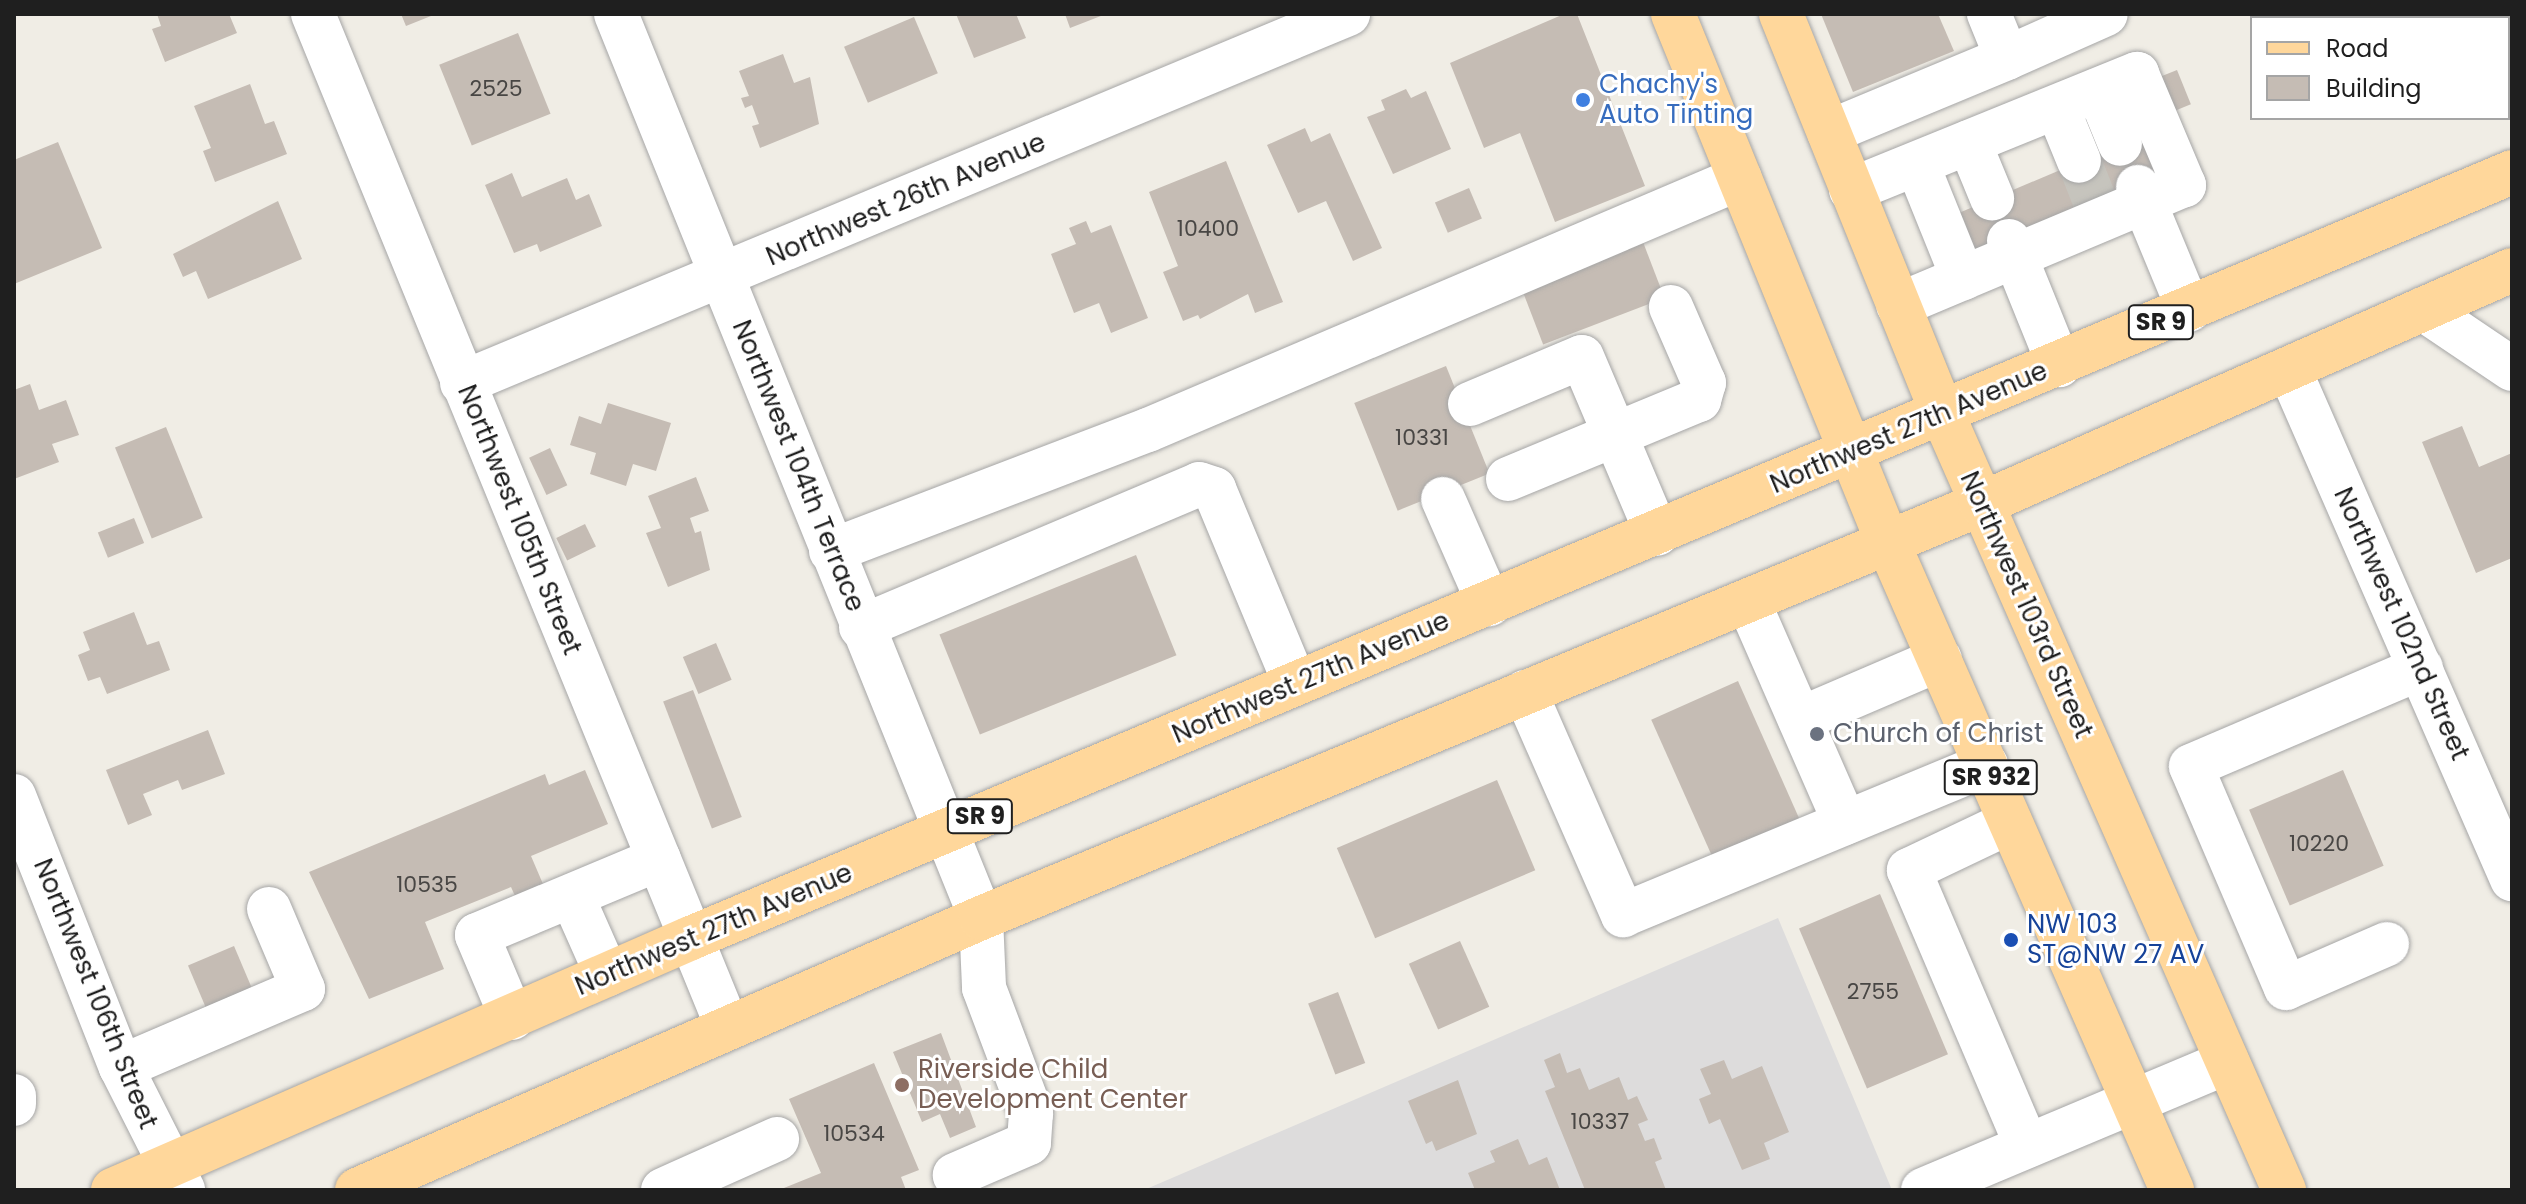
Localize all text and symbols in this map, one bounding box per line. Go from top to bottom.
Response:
legend [2250,16,2510,120]
text: Road [2326,32,2388,65]
place label: Chachy's Auto Tinting [1599,69,1753,130]
text: Building [2326,72,2422,105]
house number: 2525 [470,76,522,102]
marker: Chachy's Auto Tinting [1574,91,1592,109]
street label: Northwest 26th Avenue [762,127,1050,273]
house number: 10400 [1177,216,1239,242]
road number: SR 9 [2127,302,2195,342]
street label: Northwest 104th Terrace [725,316,871,616]
street label: Northwest 27th Avenue [1766,355,2052,501]
street label: Northwest 105th Street [451,381,587,659]
house number: 10331 [1395,425,1449,451]
street label: Northwest 103rd Street [1953,467,2099,743]
street label: Northwest 102nd Street [2327,483,2475,765]
street label: Northwest 27th Avenue [1168,605,1454,751]
place label: Church of Christ [1833,718,2043,750]
marker: Church of Christ [1808,725,1826,743]
road number: SR 932 [1943,757,2039,797]
road number: SR 9 [946,796,1014,836]
house number: 10220 [2289,831,2349,857]
street label: Northwest 106th Street [27,854,163,1134]
street label: Northwest 27th Avenue [571,857,857,1003]
house number: 10535 [396,872,458,898]
place label: NW 103 ST@NW 27 AV [2027,909,2204,970]
marker: NW 103 ST@NW 27 AV [2002,931,2020,949]
house number: 2755 [1847,979,1899,1005]
place label: Riverside Child Development Center [918,1054,1188,1116]
marker: Riverside Child Development Center [893,1076,911,1094]
house number: 10337 [1571,1109,1629,1135]
house number: 10534 [823,1121,885,1147]

